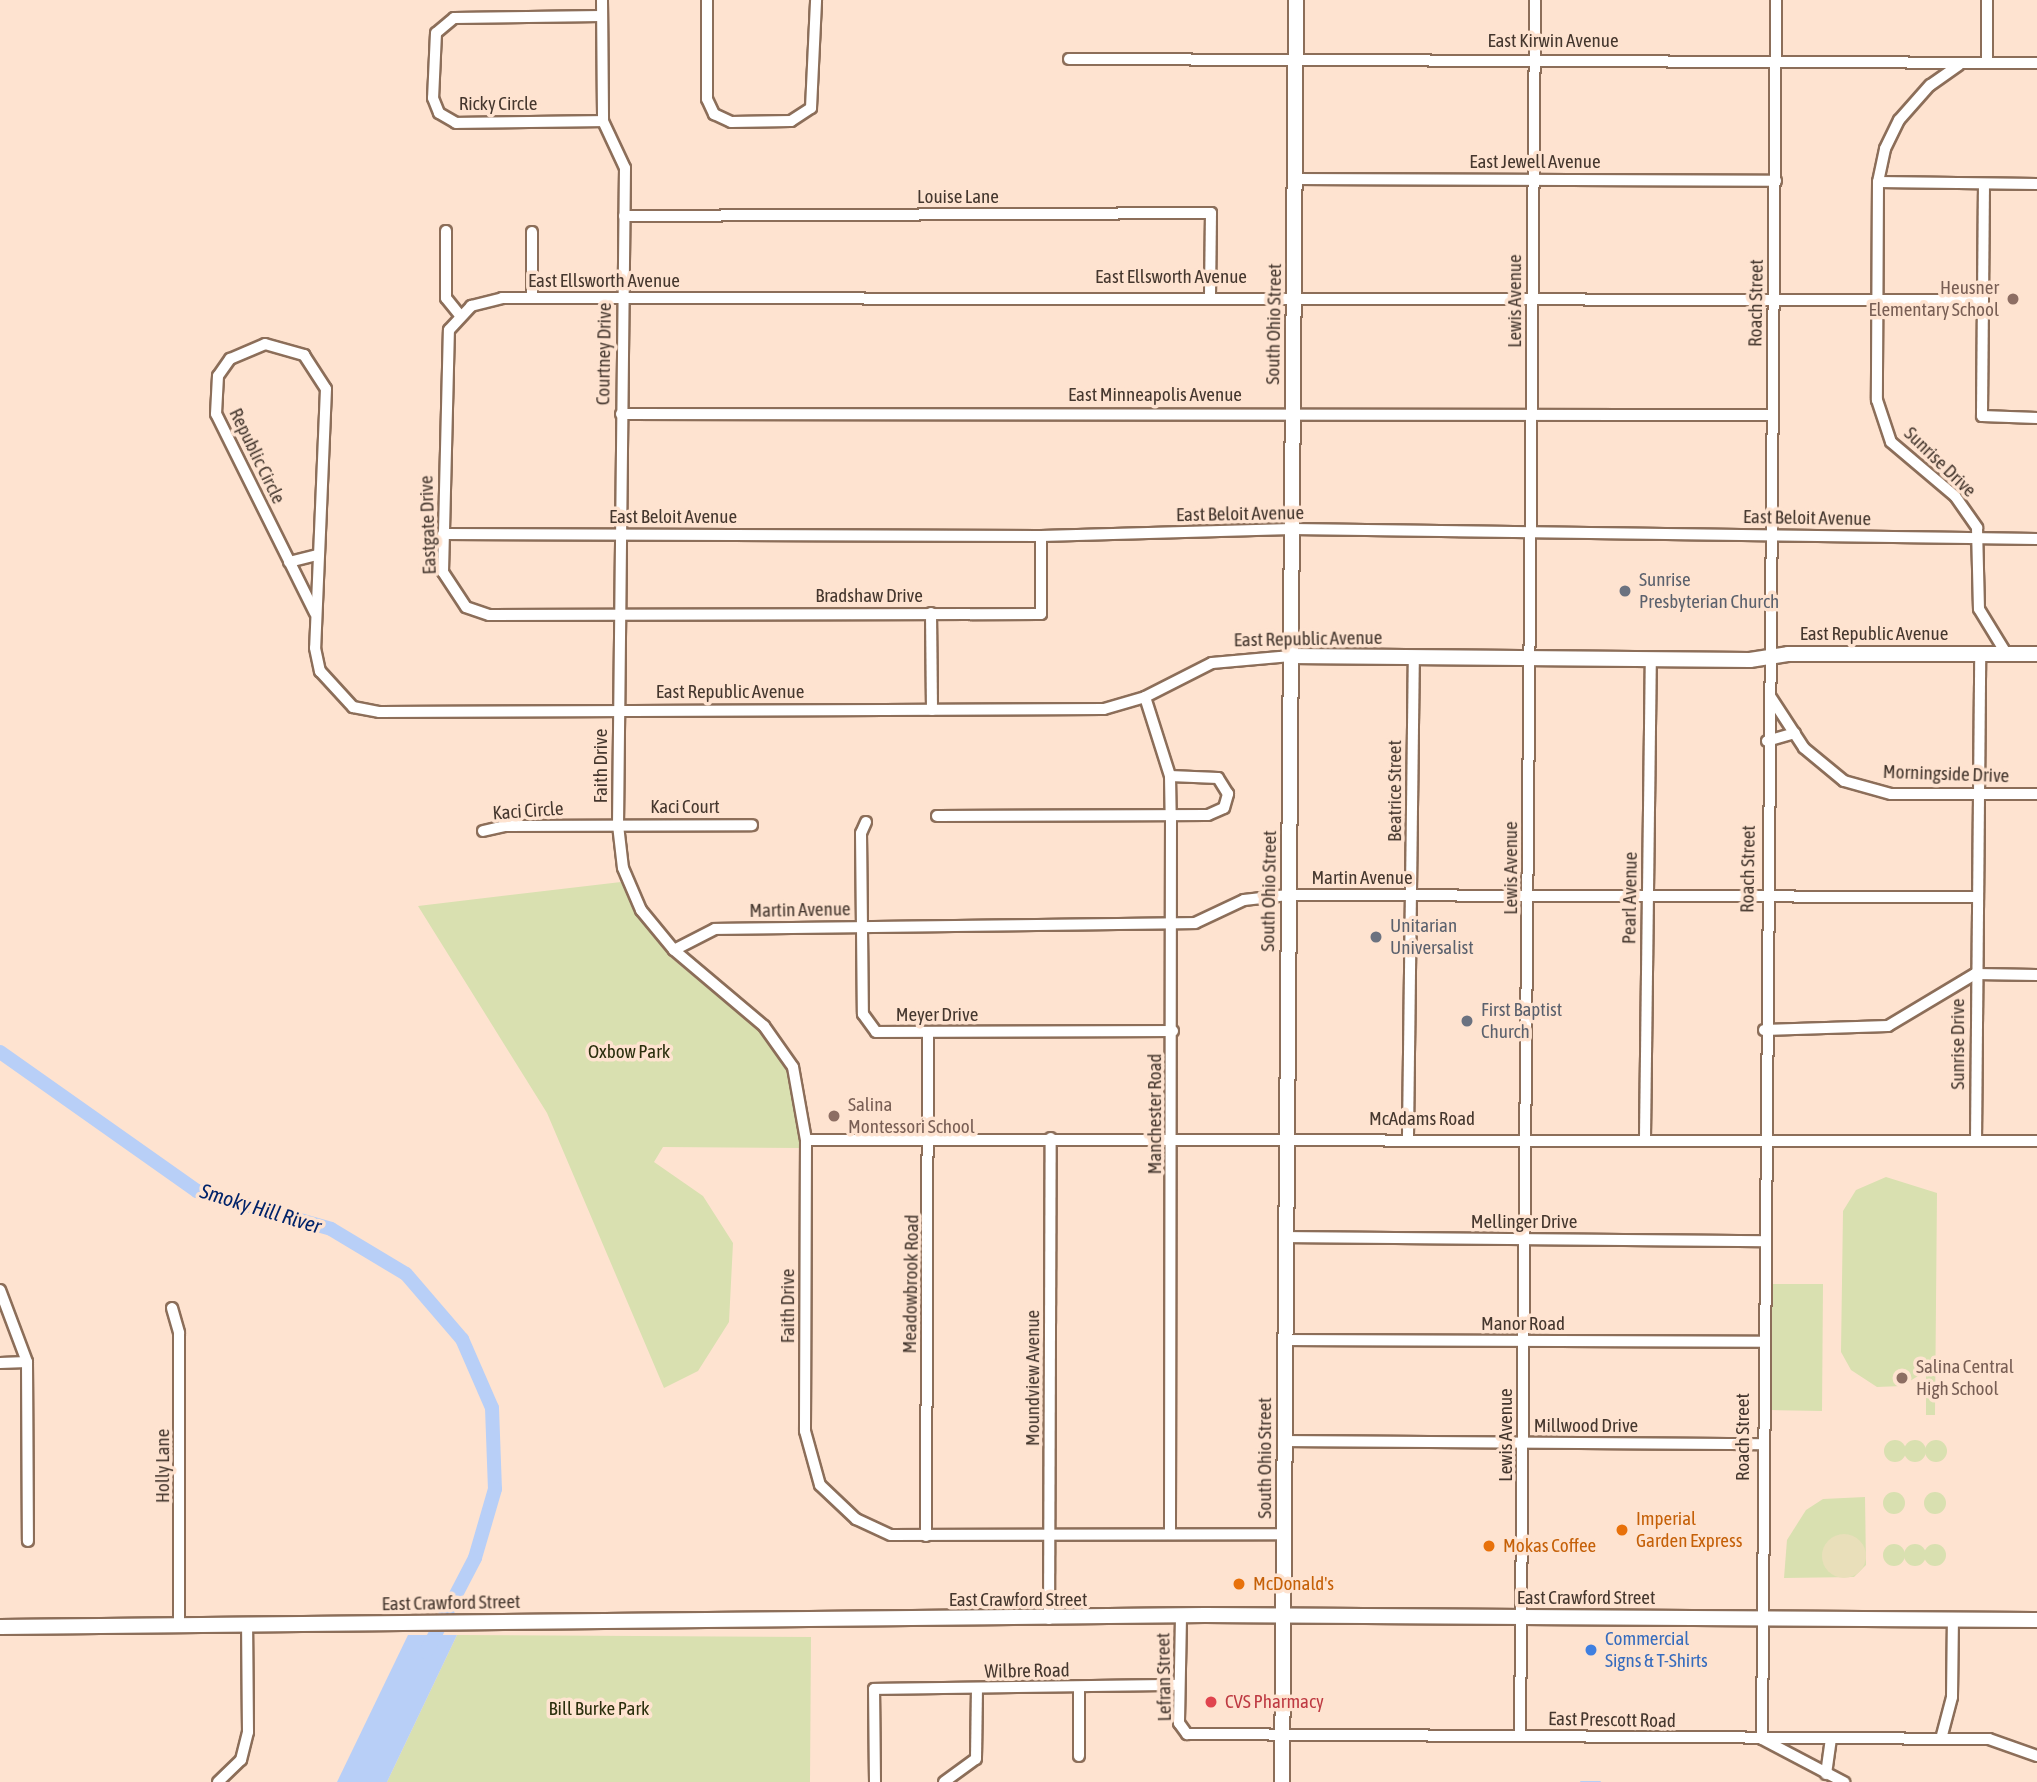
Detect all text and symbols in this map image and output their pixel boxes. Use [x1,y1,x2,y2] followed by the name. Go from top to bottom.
[1487,30,1619,52] street label: East Kirwin Avenue
[459,93,537,115] street label: Ricky Circle
[1469,151,1601,173] street label: East Jewell Avenue
[917,186,999,208] street label: Louise Lane
[1504,254,1526,348] street label: Lewis Avenue
[1744,259,1768,347] street label: Roach Street
[1262,263,1286,385] street label: South Ohio Street
[1095,266,1247,288] street label: East Ellsworth Avenue
[528,270,680,292] street label: East Ellsworth Avenue
[1868,277,1999,321] place label: Heusner Elementary School
[2005,291,2021,307] marker: Heusner Elementary School
[592,303,616,405] street label: Courtney Drive
[1068,384,1242,406] street label: East Minneapolis Avenue
[224,405,290,507] street label: Republic Circle
[1899,422,1981,502] street label: Sunrise Drive
[415,475,441,575] street label: Eastgate Drive
[1176,501,1304,527] street label: East Beloit Avenue
[1743,505,1871,531] street label: East Beloit Avenue
[609,506,737,528] street label: East Beloit Avenue
[1639,569,1779,613] place label: Sunrise Presbyterian Church
[1617,583,1633,599] marker: Sunrise Presbyterian Church
[815,585,923,607] street label: Bradshaw Drive
[1800,623,1948,645] street label: East Republic Avenue
[1233,626,1383,652] street label: East Republic Avenue
[656,681,804,703] street label: East Republic Avenue
[590,729,612,803] street label: Faith Drive
[1384,740,1406,842] street label: Beatrice Street
[1882,760,2010,788] street label: Morningside Drive
[650,796,720,818] street label: Kaci Court
[492,797,564,825] street label: Kaci Circle
[1500,821,1522,915] street label: Lewis Avenue
[1736,825,1760,913] street label: Roach Street
[1257,830,1281,952] street label: South Ohio Street
[1618,852,1642,944] street label: Pearl Avenue
[1311,867,1413,889] street label: Martin Avenue
[749,898,851,922] street label: Martin Avenue
[1390,915,1474,959] place label: Unitarian Universalist
[1368,929,1384,945] marker: Unitarian Universalist
[1947,998,1969,1090] street label: Sunrise Drive
[1481,999,1562,1043] place label: First Baptist Church
[896,1004,978,1026] street label: Meyer Drive
[1459,1013,1475,1029] marker: First Baptist Church
[588,1041,670,1063] park label: Oxbow Park
[1144,1054,1166,1174] street label: Manchester Road
[848,1094,975,1138] place label: Salina Montessori School
[826,1108,842,1124] marker: Salina Montessori School
[1369,1108,1475,1130] street label: McAdams Road
[197,1178,325,1238] water label: Smoky Hill River
[1471,1211,1577,1233] street label: Mellinger Drive
[898,1214,924,1354] street label: Meadowbrook Road
[777,1269,799,1343] street label: Faith Drive
[1022,1310,1044,1446] street label: Moundview Avenue
[1481,1313,1565,1335] street label: Manor Road
[1916,1356,2014,1400] place label: Salina Central High School
[1894,1370,1910,1386] marker: Salina Central High School
[1495,1388,1517,1482] street label: Lewis Avenue
[1732,1393,1754,1481] street label: Roach Street
[1254,1397,1276,1519] street label: South Ohio Street
[1534,1415,1638,1437] street label: Millwood Drive
[152,1429,174,1503] street label: Holly Lane
[1636,1508,1742,1552] place label: Imperial Garden Express
[1614,1522,1630,1538] marker: Imperial Garden Express
[1503,1535,1596,1557] place label: Mokas Coffee
[1481,1538,1497,1554] marker: Mokas Coffee
[1253,1573,1334,1595] place label: McDonald's
[1231,1576,1247,1592] marker: McDonald's
[1517,1587,1655,1609] street label: East Crawford Street
[949,1589,1087,1611] street label: East Crawford Street
[381,1590,521,1616] street label: East Crawford Street
[1605,1628,1708,1672] place label: Commercial Signs & T-Shirts
[1152,1632,1176,1722] street label: Lefran Street
[1583,1642,1599,1658] marker: Commercial Signs & T-Shirts
[984,1659,1070,1683] street label: Wilbre Road
[1225,1691,1324,1713] place label: CVS Pharmacy
[1203,1694,1219,1710] marker: CVS Pharmacy
[549,1698,649,1720] park label: Bill Burke Park
[1548,1707,1676,1733] street label: East Prescott Road

